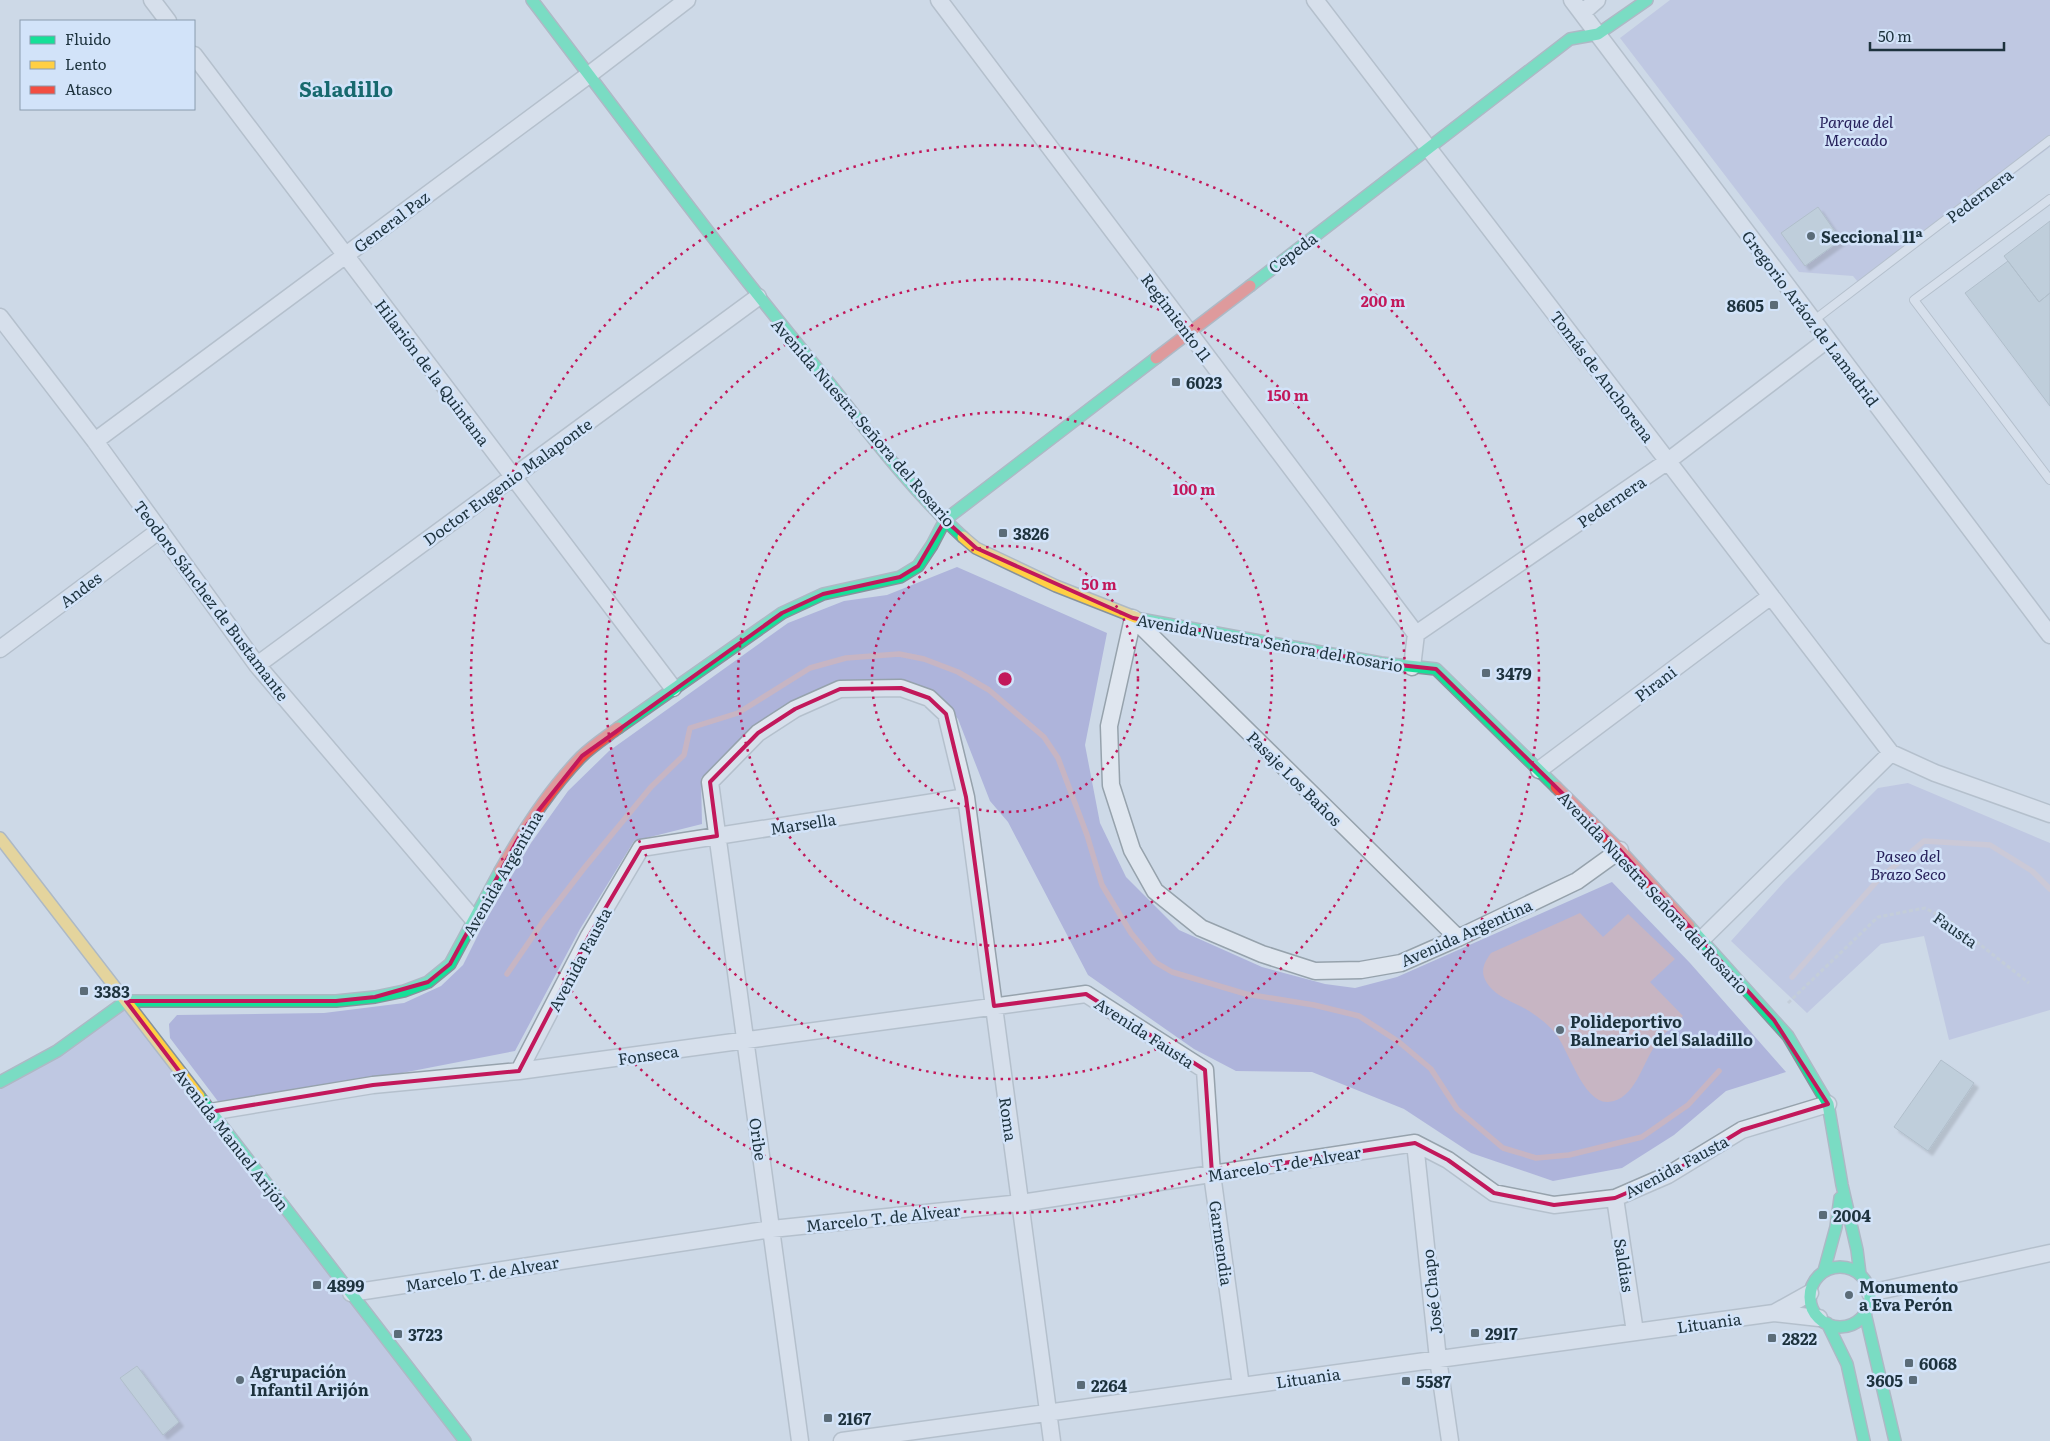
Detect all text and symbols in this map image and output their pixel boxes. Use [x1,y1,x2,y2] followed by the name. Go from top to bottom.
[20,20,195,110] legend
[1870,20,2004,52] scale bar
[1878,24,1912,47] text: 50 m
[65,27,111,50] text: Fluido
[65,52,107,75] text: Lento
[299,72,393,103] district label: Saladillo
[65,77,112,100] text: Atasco
[1819,109,1894,151] park label: Parque del Mercado
[1941,162,2018,228] street label: Pedernera
[348,184,434,258] street label: General Paz
[1821,224,1923,248] place label: Seccional 11ª
[1262,225,1322,278] street label: Cepeda
[1737,225,1885,411] street label: Gregorio Aráoz de Lamadrid
[1805,230,1817,242] marker: Seccional 11ª
[1136,268,1218,366] street label: Regimiento 11
[1361,289,1405,312] text: 200 m
[370,293,497,451] street label: Hilarión de la Quintana
[1727,293,1764,317] place label: 8605
[1768,299,1780,311] marker: 8605
[1545,305,1661,447] street label: Tomás de Anchorena
[766,312,962,532] street label: Avenida Nuestra Señora del Rosario
[1186,370,1223,394] place label: 6023
[1170,376,1182,388] marker: 6023
[1267,383,1309,406] text: 150 m
[418,411,596,551] street label: Doctor Eugenio Malaponte
[1572,469,1650,533] street label: Pedernera
[1173,477,1215,500] text: 100 m
[129,495,295,705] street label: Teodoro Sánchez de Bustamante
[1013,521,1049,545] place label: 3826
[997,527,1009,539] marker: 3826
[54,565,106,613] street label: Andes
[1081,572,1117,595] text: 50 m
[1135,607,1405,677] street label: Avenida Nuestra Señora del Rosario
[1629,659,1681,707] street label: Pirani
[1496,661,1532,685] place label: 3479
[1480,667,1492,679] marker: 3479
[996,670,1014,688] centre of rings
[1242,725,1348,831] street label: Pasaje Los Baños
[1553,785,1755,999] street label: Avenida Nuestra Señora del Rosario
[456,805,548,940] street label: Avenida Argentina
[768,806,838,840] street label: Marsella
[1870,843,1946,885] park label: Paseo del Brazo Seco
[1396,892,1536,972] street label: Avenida Argentina
[541,902,617,1015] street label: Avenida Fausta
[1929,905,1983,953] street label: Fausta
[94,979,130,1003] place label: 3383
[78,985,90,997] marker: 3383
[1090,991,1200,1073] street label: Avenida Fausta
[1570,1009,1753,1051] place label: Polideportivo Balneario del Saladillo
[1554,1024,1566,1036] marker: Polideportivo Balneario del Saladillo
[616,1038,680,1070] street label: Fonseca
[169,1063,296,1216] street label: Avenida Manuel Arijón
[994,1095,1024,1143] street label: Roma
[744,1116,774,1162] street label: Oribe
[1620,1128,1733,1204] street label: Avenida Fausta
[1205,1139,1363,1187] street label: Marcelo T. de Alvear
[805,1197,962,1237] street label: Marcelo T. de Alvear
[1204,1199,1240,1288] street label: Garmendia
[1833,1203,1871,1227] place label: 2004
[1817,1209,1829,1221] marker: 2004
[1609,1236,1641,1294] street label: Saldias
[1415,1248,1447,1336] street label: José Chapo
[403,1249,561,1297] street label: Marcelo T. de Alvear
[327,1273,364,1297] place label: 4899
[1859,1274,1958,1316] place label: Monumento a Eva Perón
[311,1279,323,1291] marker: 4899
[1843,1289,1855,1301] marker: Monumento a Eva Perón
[1675,1306,1743,1338] street label: Lituania
[1485,1321,1518,1345] place label: 2917
[408,1322,443,1346] place label: 3723
[1782,1326,1817,1350] place label: 2822
[1469,1327,1481,1339] marker: 2917
[392,1328,404,1340] marker: 3723
[1766,1332,1778,1344] marker: 2822
[1919,1351,1958,1375] place label: 6068
[1903,1357,1915,1369] marker: 6068
[250,1359,369,1401] place label: Agrupación Infantil Arijón
[1274,1361,1342,1393] street label: Lituania
[1866,1368,1903,1392] place label: 3605
[1416,1369,1452,1393] place label: 5587
[1091,1373,1128,1397] place label: 2264
[234,1374,246,1386] marker: Agrupación Infantil Arijón
[1907,1374,1919,1386] marker: 3605
[1400,1375,1412,1387] marker: 5587
[1075,1379,1087,1391] marker: 2264
[838,1406,871,1430] place label: 2167
[822,1412,834,1424] marker: 2167

